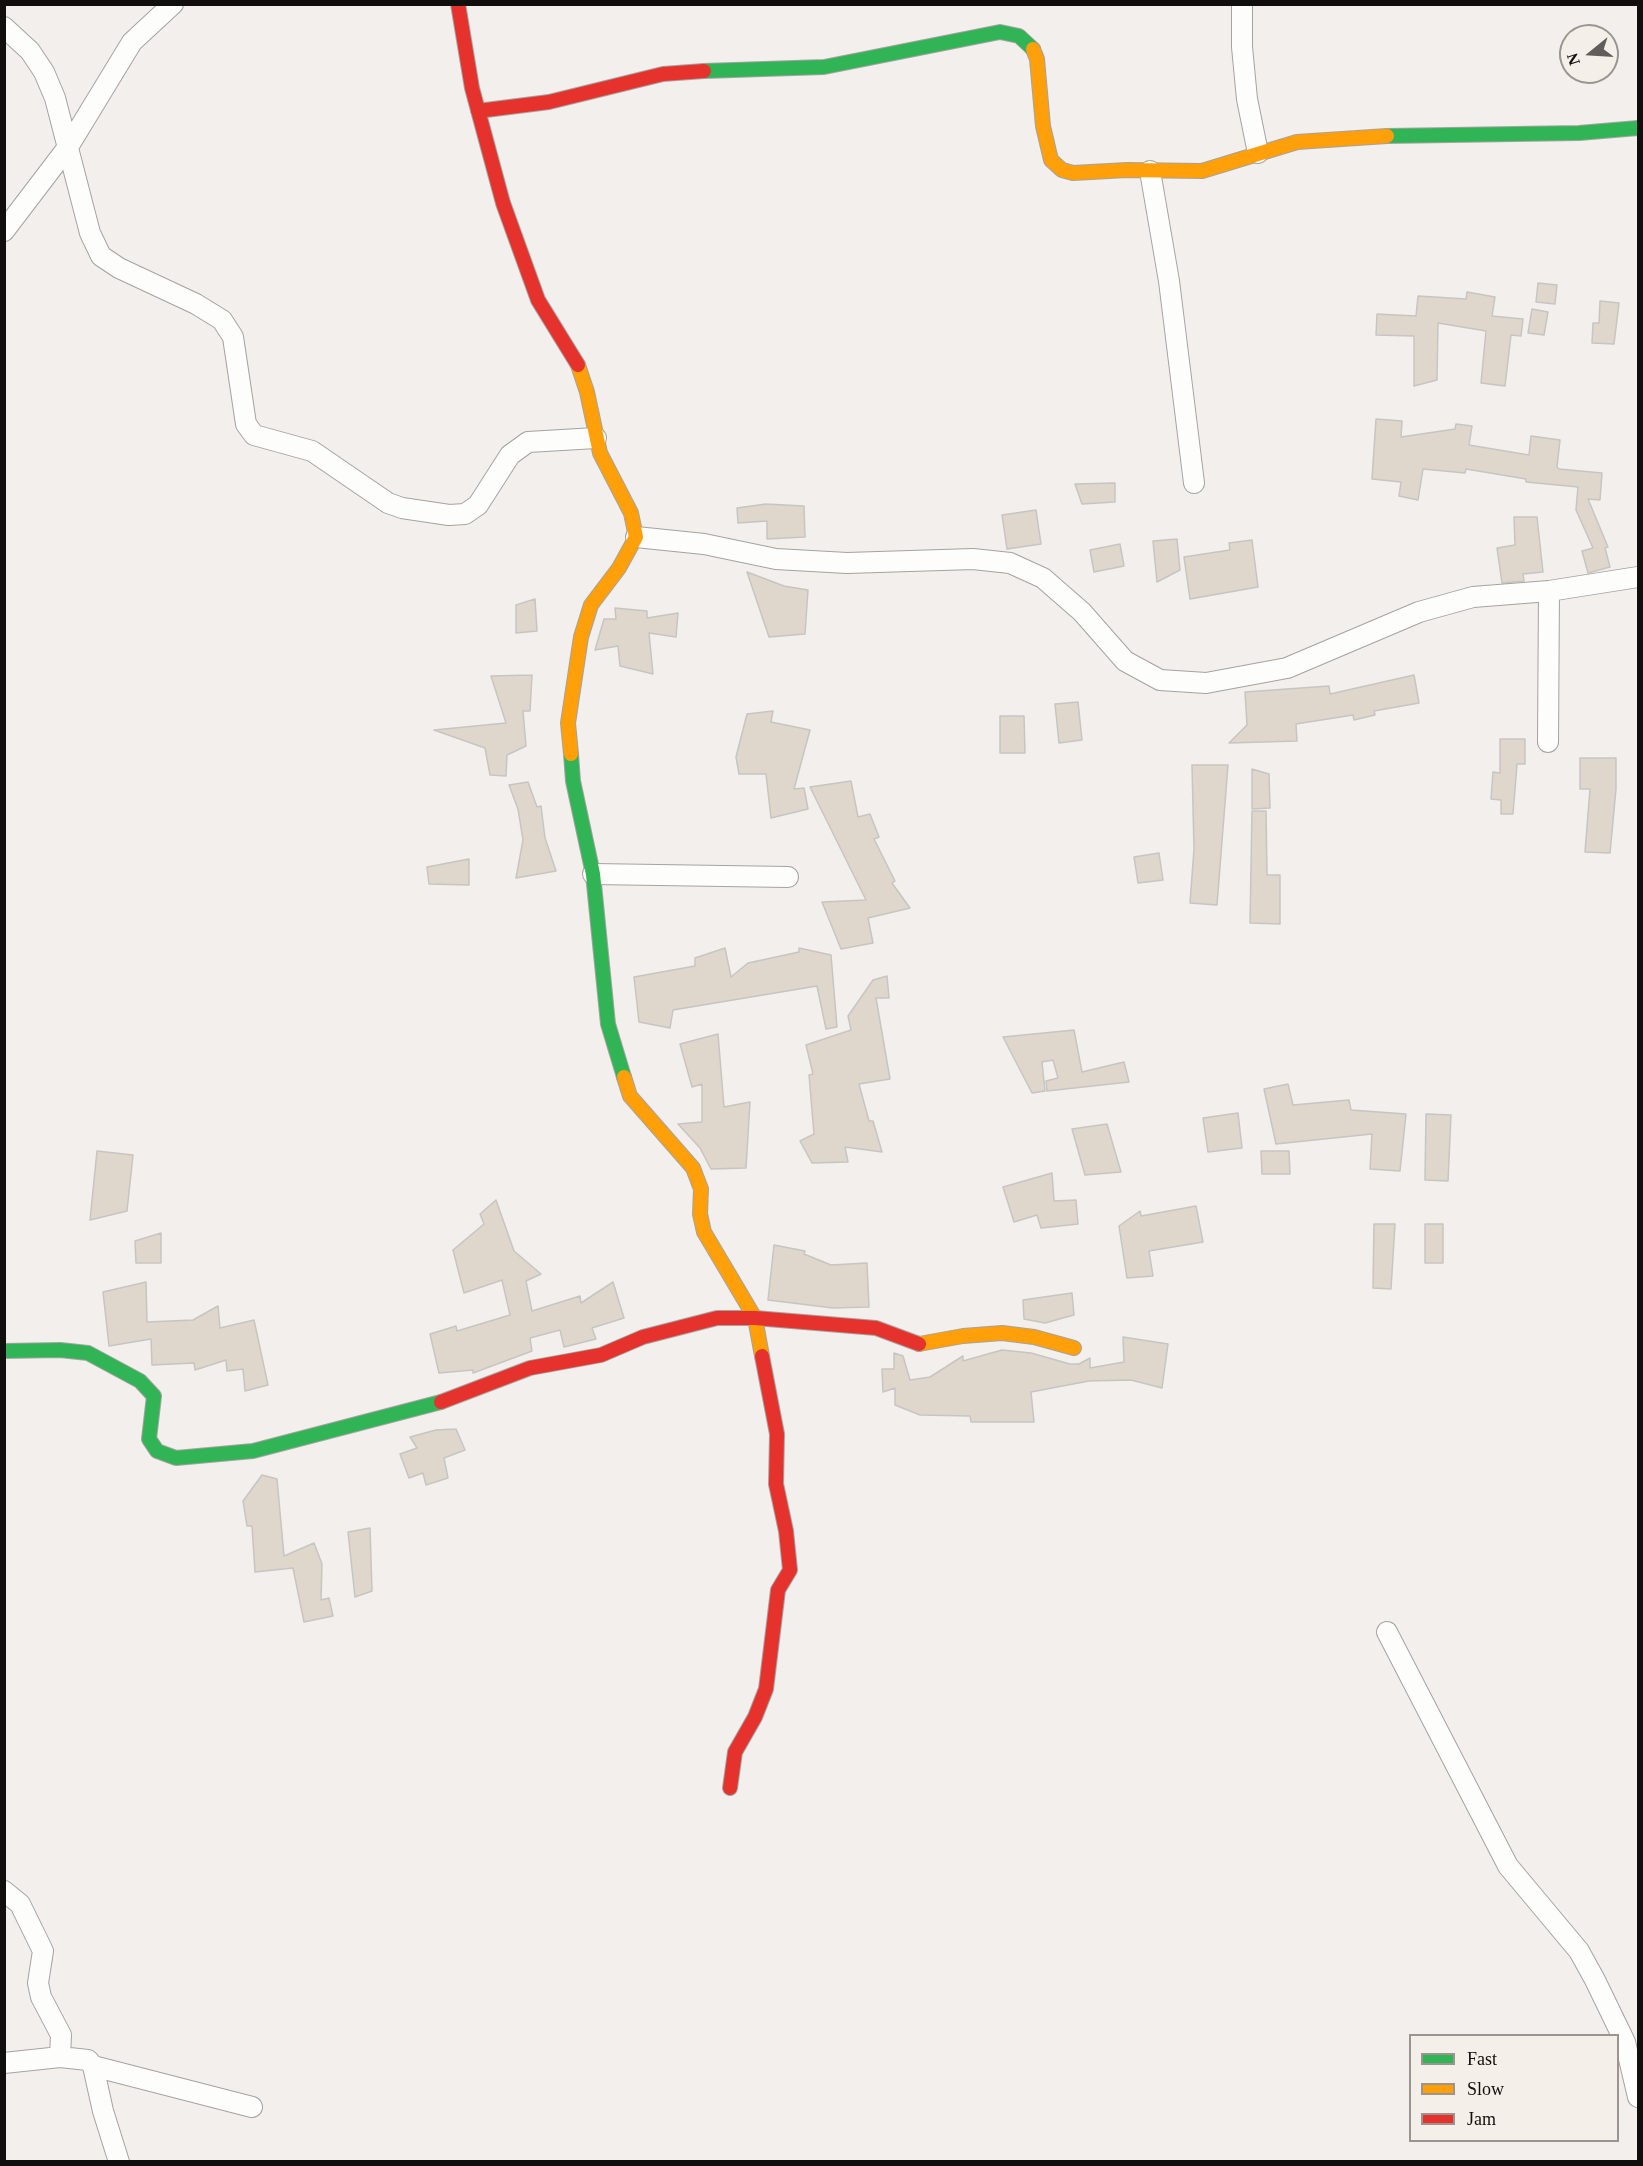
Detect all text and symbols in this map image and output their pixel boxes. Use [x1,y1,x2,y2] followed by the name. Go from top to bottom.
[1559,24,1619,84] north arrow
[1563,51,1583,67] text: N
[1409,2034,1619,2142] legend
[1467,2049,1497,2069] text: Fast
[1467,2079,1504,2099] text: Slow
[1467,2109,1496,2129] text: Jam

